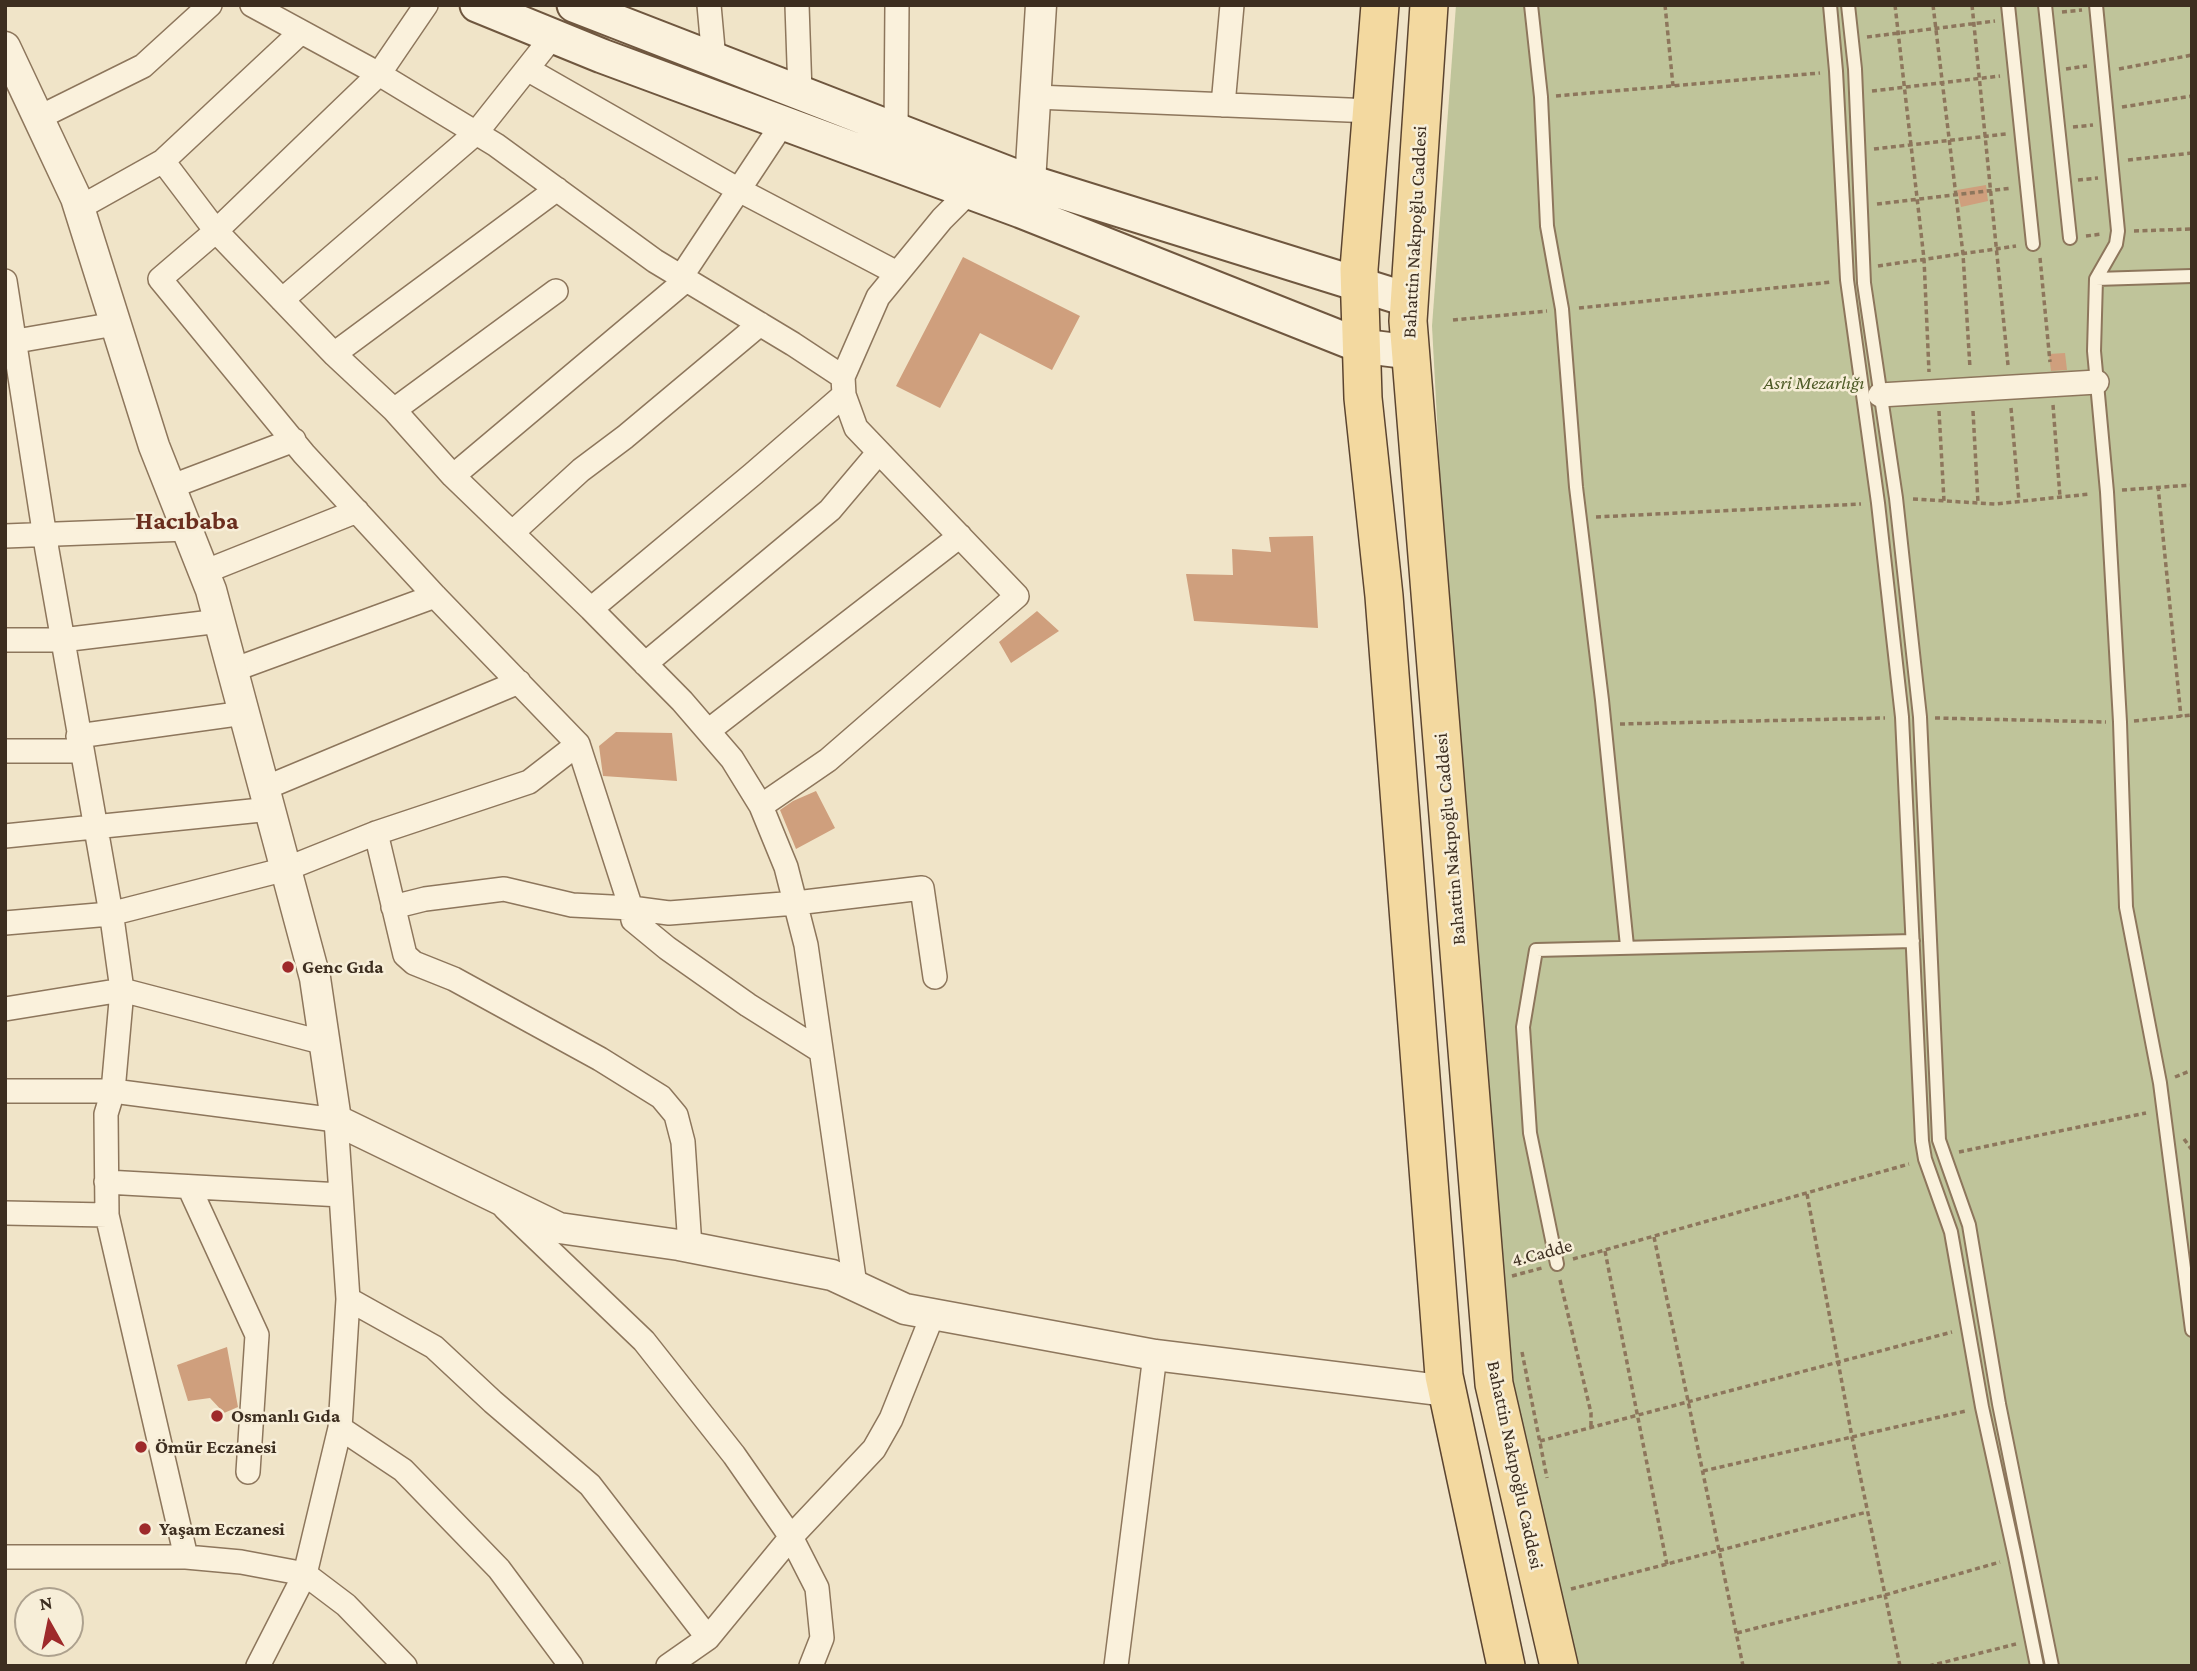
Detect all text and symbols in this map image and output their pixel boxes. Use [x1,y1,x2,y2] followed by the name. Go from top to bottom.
[1398,125,1432,339] street label: Bahattin Nakıpoğlu Caddesi
[1763,372,1865,394] park label: Asri Mezarlığı
[135,505,239,537] district label: Hacıbaba
[1429,732,1471,946] street label: Bahattin Nakıpoğlu Caddesi
[302,956,384,978] place label: Genc Gıda
[280,959,296,975] marker: Genc Gıda
[1509,1234,1575,1272] street label: 4.Cadde
[1482,1359,1548,1571] street label: Bahattin Nakıpoğlu Caddesi
[231,1405,340,1427] place label: Osmanlı Gıda
[209,1408,225,1424] marker: Osmanlı Gıda
[155,1436,277,1458] place label: Ömür Eczanesi
[133,1439,149,1455] marker: Ömür Eczanesi
[159,1518,285,1540] place label: Yaşam Eczanesi
[137,1521,153,1537] marker: Yaşam Eczanesi
[14,1587,84,1657] north arrow
[38,1591,54,1614] text: N

